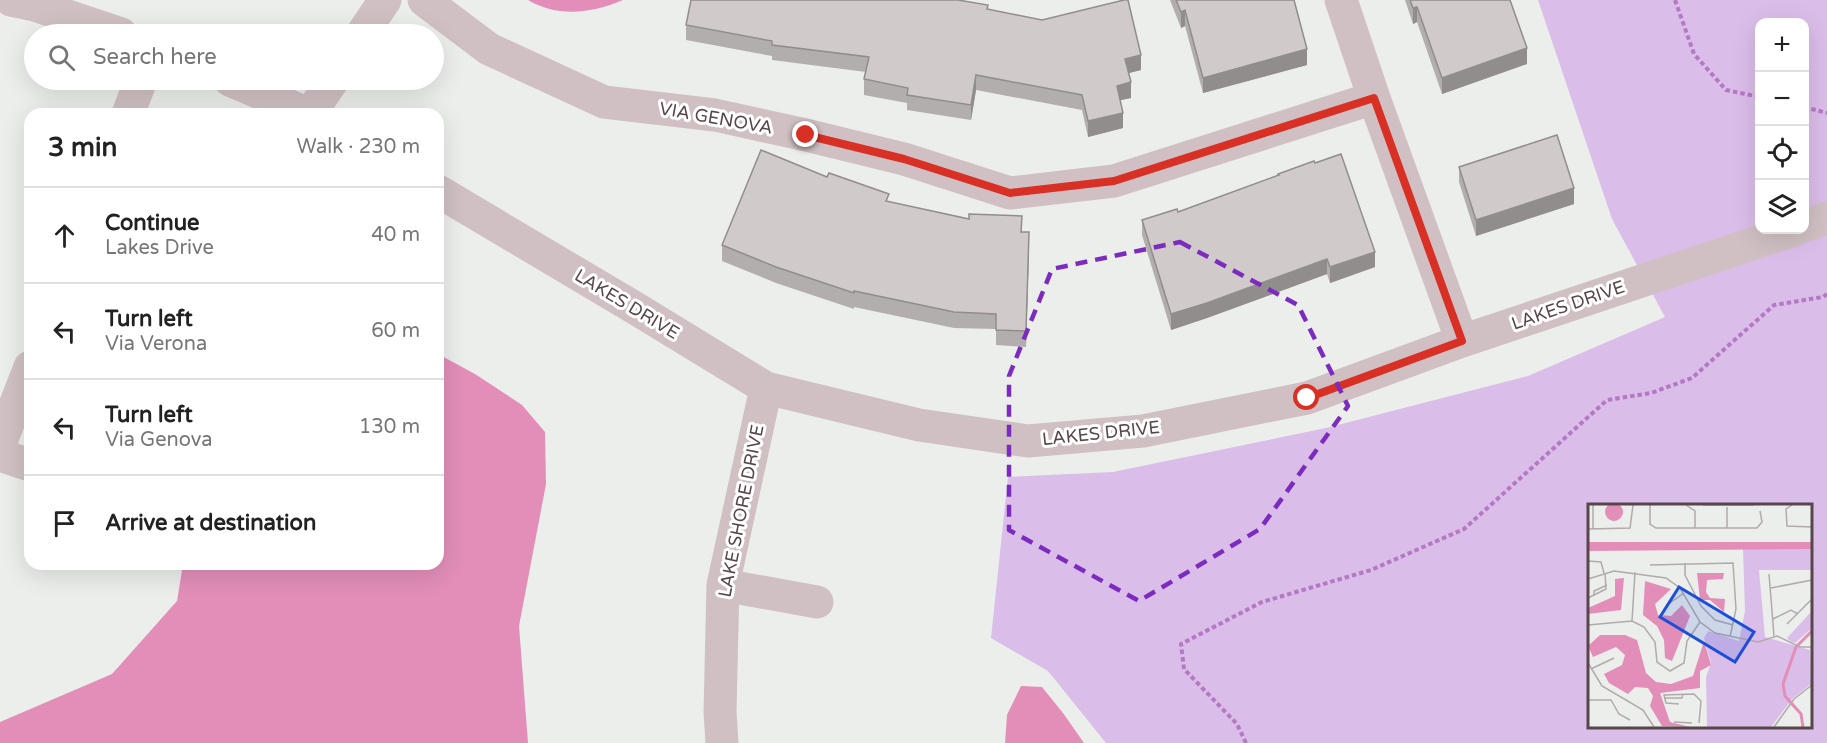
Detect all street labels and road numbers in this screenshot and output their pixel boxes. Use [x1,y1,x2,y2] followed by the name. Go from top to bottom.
[658,97,774,139] street label: VIA GENOVA
[571,264,683,344] street label: LAKES DRIVE
[1509,275,1627,335] street label: LAKES DRIVE
[1041,416,1161,450] street label: LAKES DRIVE
[713,423,769,599] street label: LAKE SHORE DRIVE

